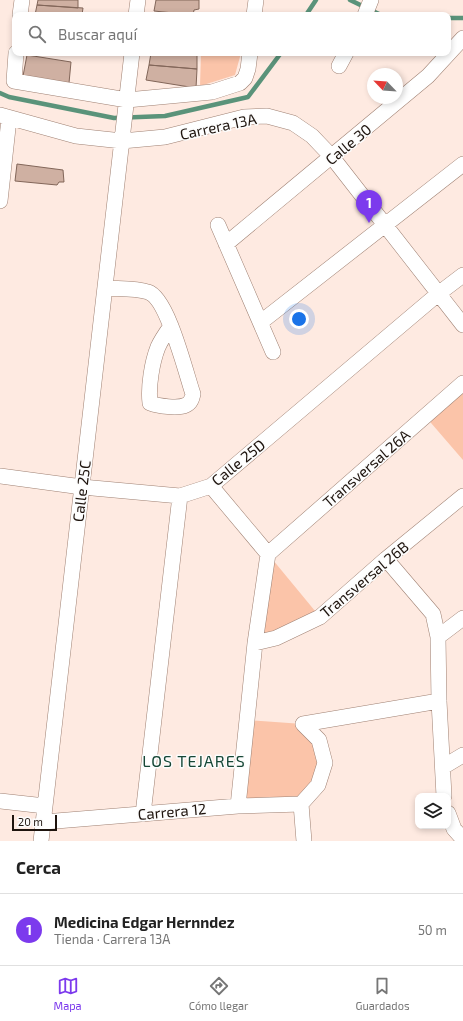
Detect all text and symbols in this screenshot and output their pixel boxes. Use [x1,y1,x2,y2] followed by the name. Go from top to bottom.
[12,12,451,56] search box
[26,23,48,45] icon: search
[58,25,137,43] text: Buscar aquí
[367,68,403,104] north arrow
[178,109,259,143] street label: Carrera 13A
[321,120,375,168] street label: Calle 30
[356,190,382,223] pin: 1
[289,309,309,329] your location
[319,425,414,511] street label: Transversal 26A
[208,435,268,489] street label: Calle 25D
[68,459,94,523] street label: Calle 25C
[316,537,412,621] street label: Transversal 26B
[142,751,246,770] district label: LOS TEJARES
[415,793,451,829] map controls
[415,793,451,829] button: layers
[137,799,207,823] street label: Carrera 12
[12,813,57,832] scale bar
[18,815,43,828] text: 20 m
[16,857,61,877] text: Cerca
[54,913,235,931] text: Medicina Edgar Hernndez
[26,922,32,938] text: 1
[418,922,447,938] text: 50 m
[54,931,170,947] text: Tienda · Carrera 13A
[54,975,82,1012] tab: Mapa
[189,975,248,1012] tab: Cómo llegar
[355,975,409,1012] tab: Guardados

